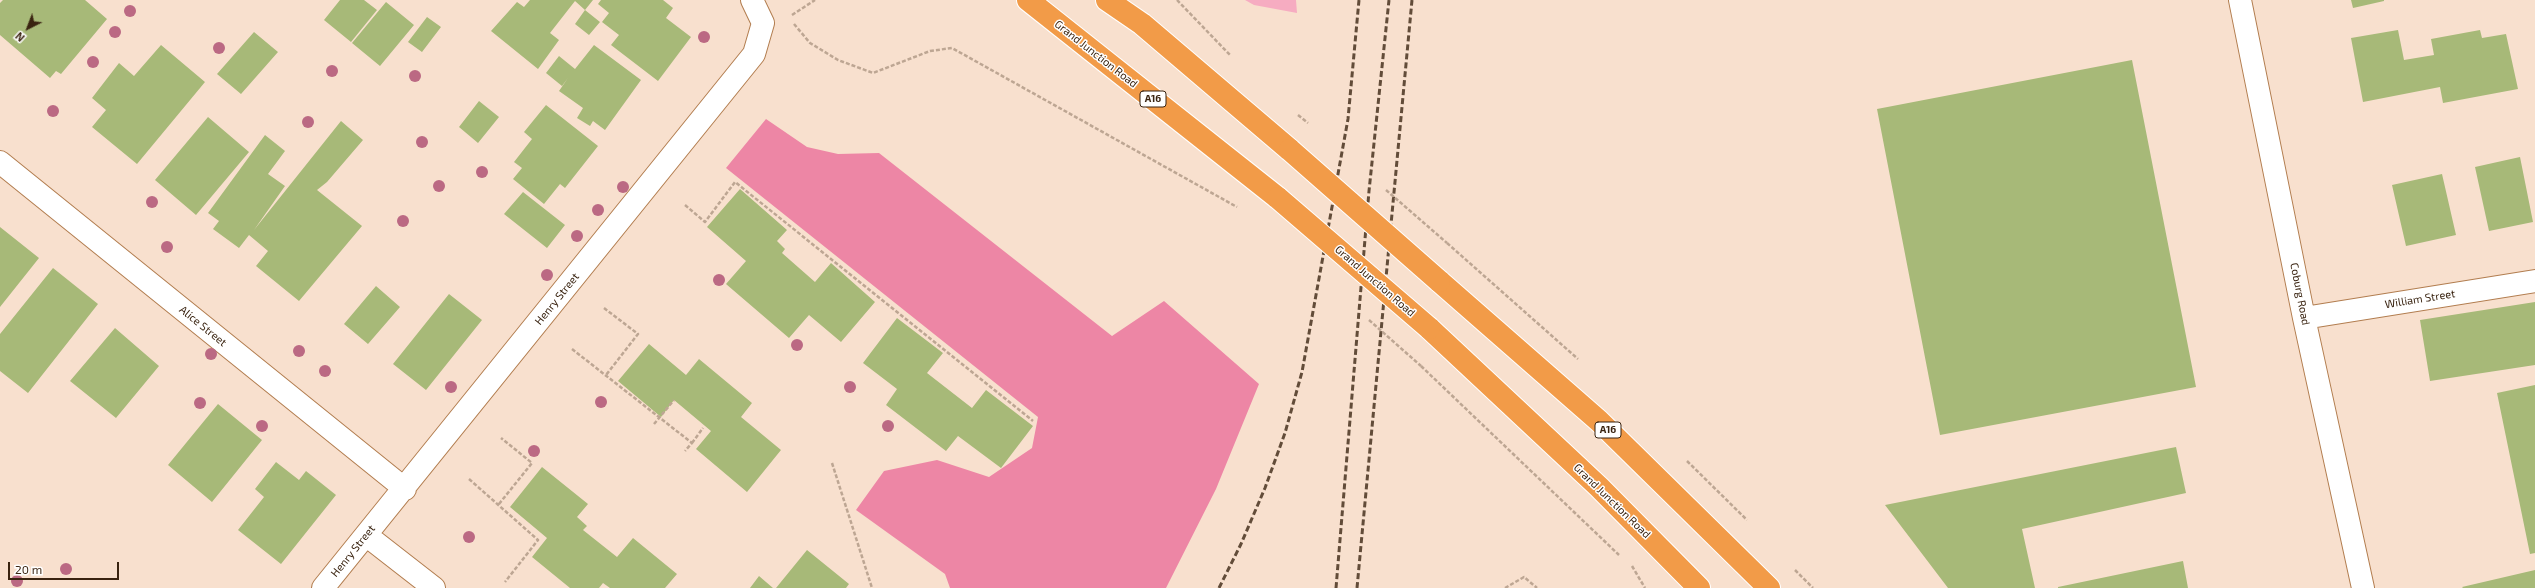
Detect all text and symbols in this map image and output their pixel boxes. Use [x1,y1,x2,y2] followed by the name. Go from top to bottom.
[8,8,48,48] north arrow
[1052,18,1140,90] street label: Grand Junction Road
[12,30,27,45] text: N
[1140,91,1166,107] road number: A16
[1332,243,1418,319] street label: Grand Junction Road
[2287,262,2313,326] street label: Coburg Road
[532,270,582,328] street label: Henry Street
[2384,287,2456,311] street label: William Street
[177,303,229,349] street label: Alice Street
[1595,422,1621,438] road number: A16
[1571,461,1653,541] street label: Grand Junction Road
[328,522,378,580] street label: Henry Street
[10,554,121,580] scale bar
[15,562,42,576] text: 20 m

